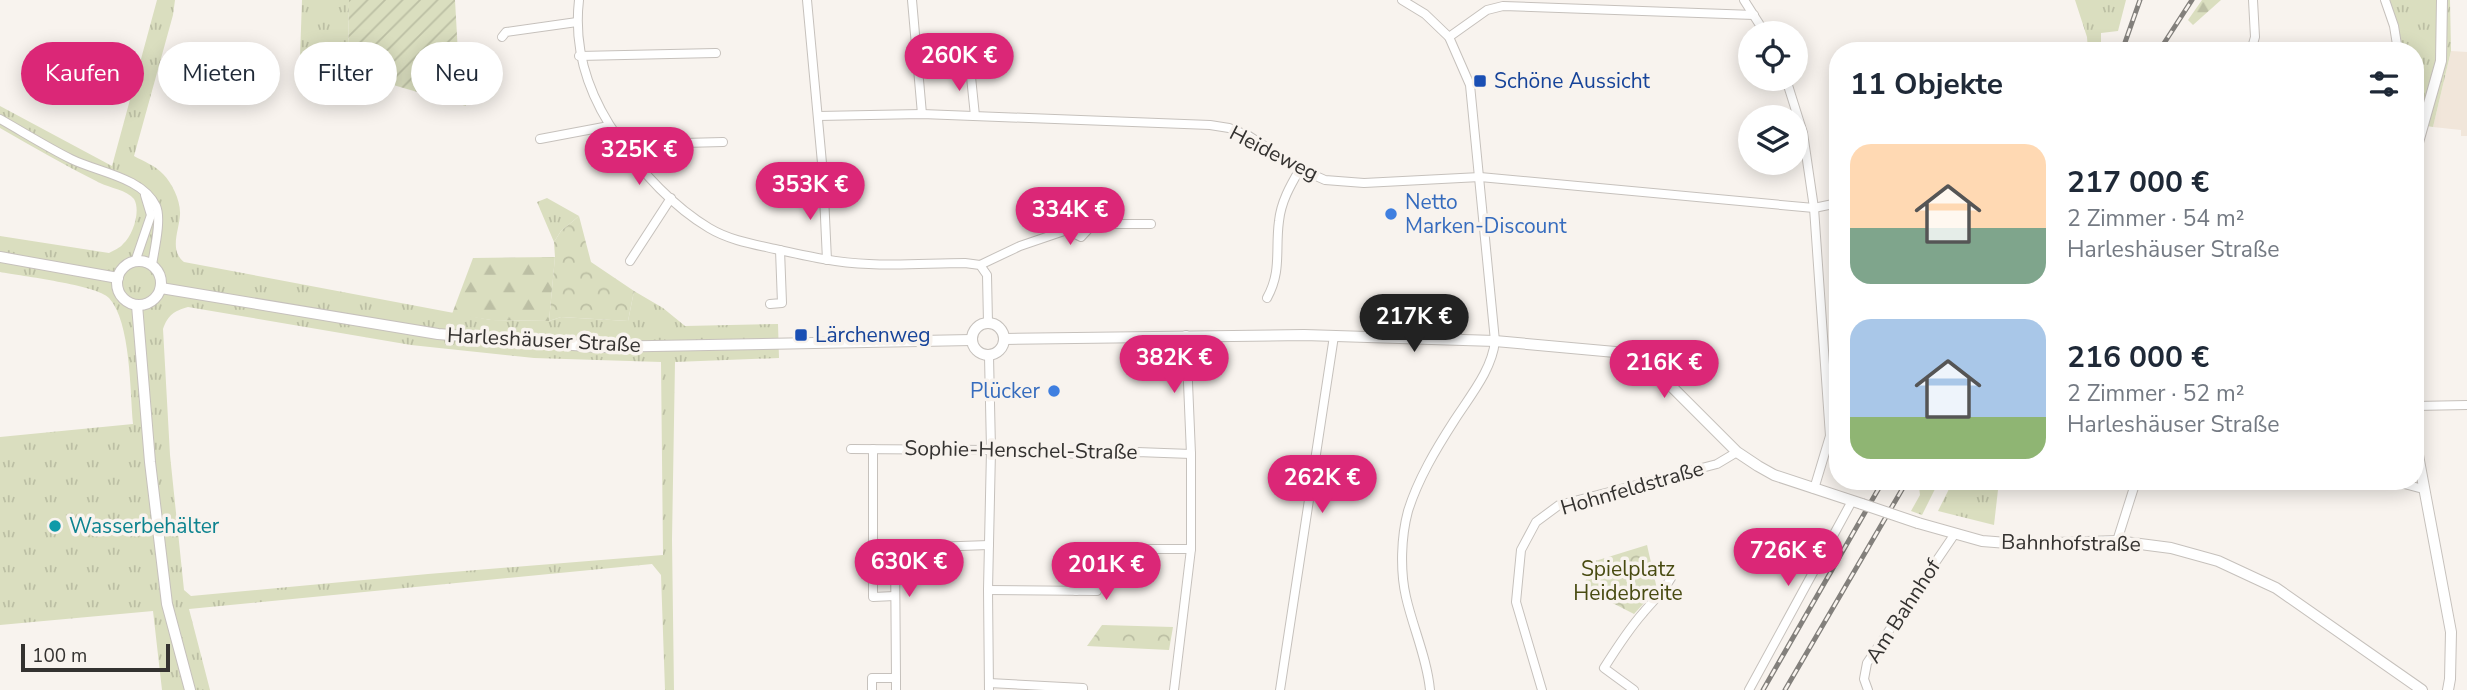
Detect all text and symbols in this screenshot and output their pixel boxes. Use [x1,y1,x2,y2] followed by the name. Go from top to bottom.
[1738,21,1808,175] map controls
[1738,21,1808,91] button: locate
[902,34,1016,93] pin: 260K €
[921,40,997,71] text: 260K €
[21,42,144,105] chip: Kaufen
[158,42,280,105] chip: Mieten
[294,42,397,105] chip: Filter
[411,42,503,105] chip: Neu
[1850,64,2003,105] text: 11 Objekte
[2365,65,2403,103] icon: filters
[1494,67,1651,95] place label: Schöne Aussicht
[1472,73,1488,89] marker: Schöne Aussicht
[1738,105,1808,175] button: layers
[1225,119,1323,187] street label: Heideweg
[582,128,696,187] pin: 325K €
[601,134,677,165] text: 325K €
[753,162,867,222] pin: 353K €
[2067,162,2209,203] text: 217 000 €
[772,169,848,200] text: 353K €
[1906,172,1990,256] icon: home
[1013,188,1127,247] pin: 334K €
[1405,188,1567,240] place label: Netto Marken-Discount
[1032,194,1108,225] text: 334K €
[2067,203,2244,234] text: 2 Zimmer · 54 m²
[1383,206,1399,222] marker: Netto Marken-Discount
[2067,234,2279,265] text: Harleshäuser Straße
[1357,294,1471,354] pin: 217K €
[1376,301,1452,332] text: 217K €
[446,321,642,359] street label: Harleshäuser Straße
[815,321,931,349] place label: Lärchenweg
[793,327,809,343] marker: Lärchenweg
[1117,336,1231,395] pin: 382K €
[2067,337,2209,378] text: 216 000 €
[1607,340,1721,400] pin: 216K €
[1136,342,1212,373] text: 382K €
[1626,347,1702,378] text: 216K €
[1906,347,1990,431] icon: home
[970,377,1040,405] place label: Plücker
[2067,378,2244,409] text: 2 Zimmer · 52 m²
[1046,383,1062,399] marker: Plücker
[2067,409,2279,440] text: Harleshäuser Straße
[904,434,1138,466] street label: Sophie-Henschel-Straße
[1557,454,1707,522] street label: Hohnfeldstraße
[1265,456,1379,515] pin: 262K €
[1284,462,1360,493] text: 262K €
[69,512,220,540] place label: Wasserbehälter
[47,518,63,534] marker: Wasserbehälter
[1731,528,1845,588] pin: 726K €
[2001,528,2141,558] street label: Bahnhofstraße
[1750,535,1826,566] text: 726K €
[852,540,966,599] pin: 630K €
[1049,542,1163,602] pin: 201K €
[871,546,947,577] text: 630K €
[1068,549,1144,580] text: 201K €
[1859,553,1948,668] street label: Am Bahnhof
[1573,555,1683,607] park label: Spielplatz Heidebreite
[21,641,170,673] scale bar
[32,643,87,669] text: 100 m

